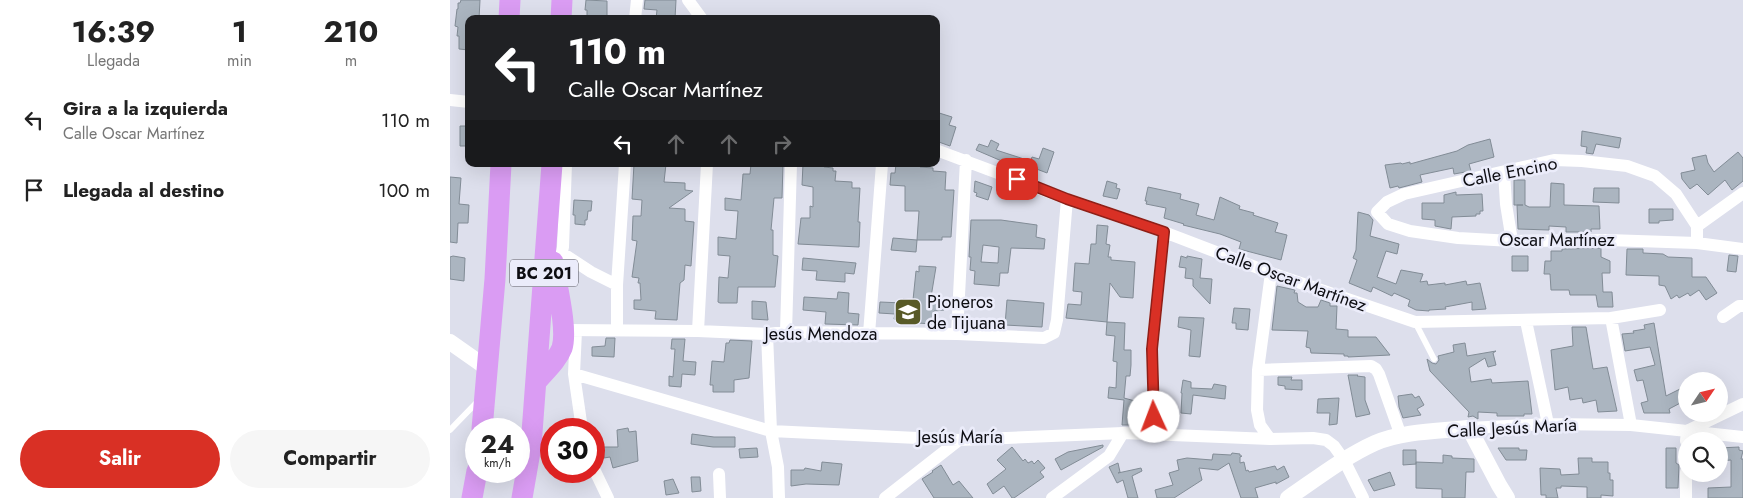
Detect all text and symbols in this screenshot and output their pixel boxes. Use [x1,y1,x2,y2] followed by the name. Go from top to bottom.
[72,10,155,53] text: 16:39
[232,10,247,53] text: 1
[324,10,378,53] text: 210
[568,27,666,77] text: 110 m
[485,35,550,100] icon: left
[87,49,140,72] text: Llegada
[227,49,252,72] text: min
[345,49,357,72] text: m
[568,73,763,105] text: Calle Oscar Martínez
[63,95,228,122] text: Gira a la izquierda
[20,106,48,134] icon: left
[381,107,430,134] text: 110 m
[63,122,205,145] text: Calle Oscar Martínez
[609,130,637,158] icon: left
[662,130,690,158] icon: ahead
[715,130,743,158] icon: ahead
[768,130,796,158] icon: right
[1460,150,1560,194] street label: Calle Encino
[996,158,1038,200] pin
[1003,165,1031,193] icon: arrive
[20,176,48,204] icon: arrive
[63,177,224,204] text: Llegada al destino
[378,177,430,204] text: 100 m
[1499,227,1615,253] street label: Oscar Martínez
[1212,240,1371,319] street label: Calle Oscar Martínez
[510,260,578,286] road number: BC 201
[927,289,1006,336] place label: Pioneros de Tijuana
[893,297,923,327] school or university icon: Pioneros de Tijuana
[762,321,878,347] street label: Jesús Mendoza
[1678,372,1728,422] north arrow
[1678,372,1728,482] map controls
[1127,390,1179,442] position arrow
[1447,412,1577,444] street label: Calle Jesús María
[540,418,605,483] speed limit sign: 30
[915,424,1003,450] street label: Jesús María
[481,426,514,462] text: 24
[20,430,220,488] button: Salir
[230,430,430,488] button: Compartir
[1678,432,1728,482] button: search
[484,454,511,472] text: km/h

